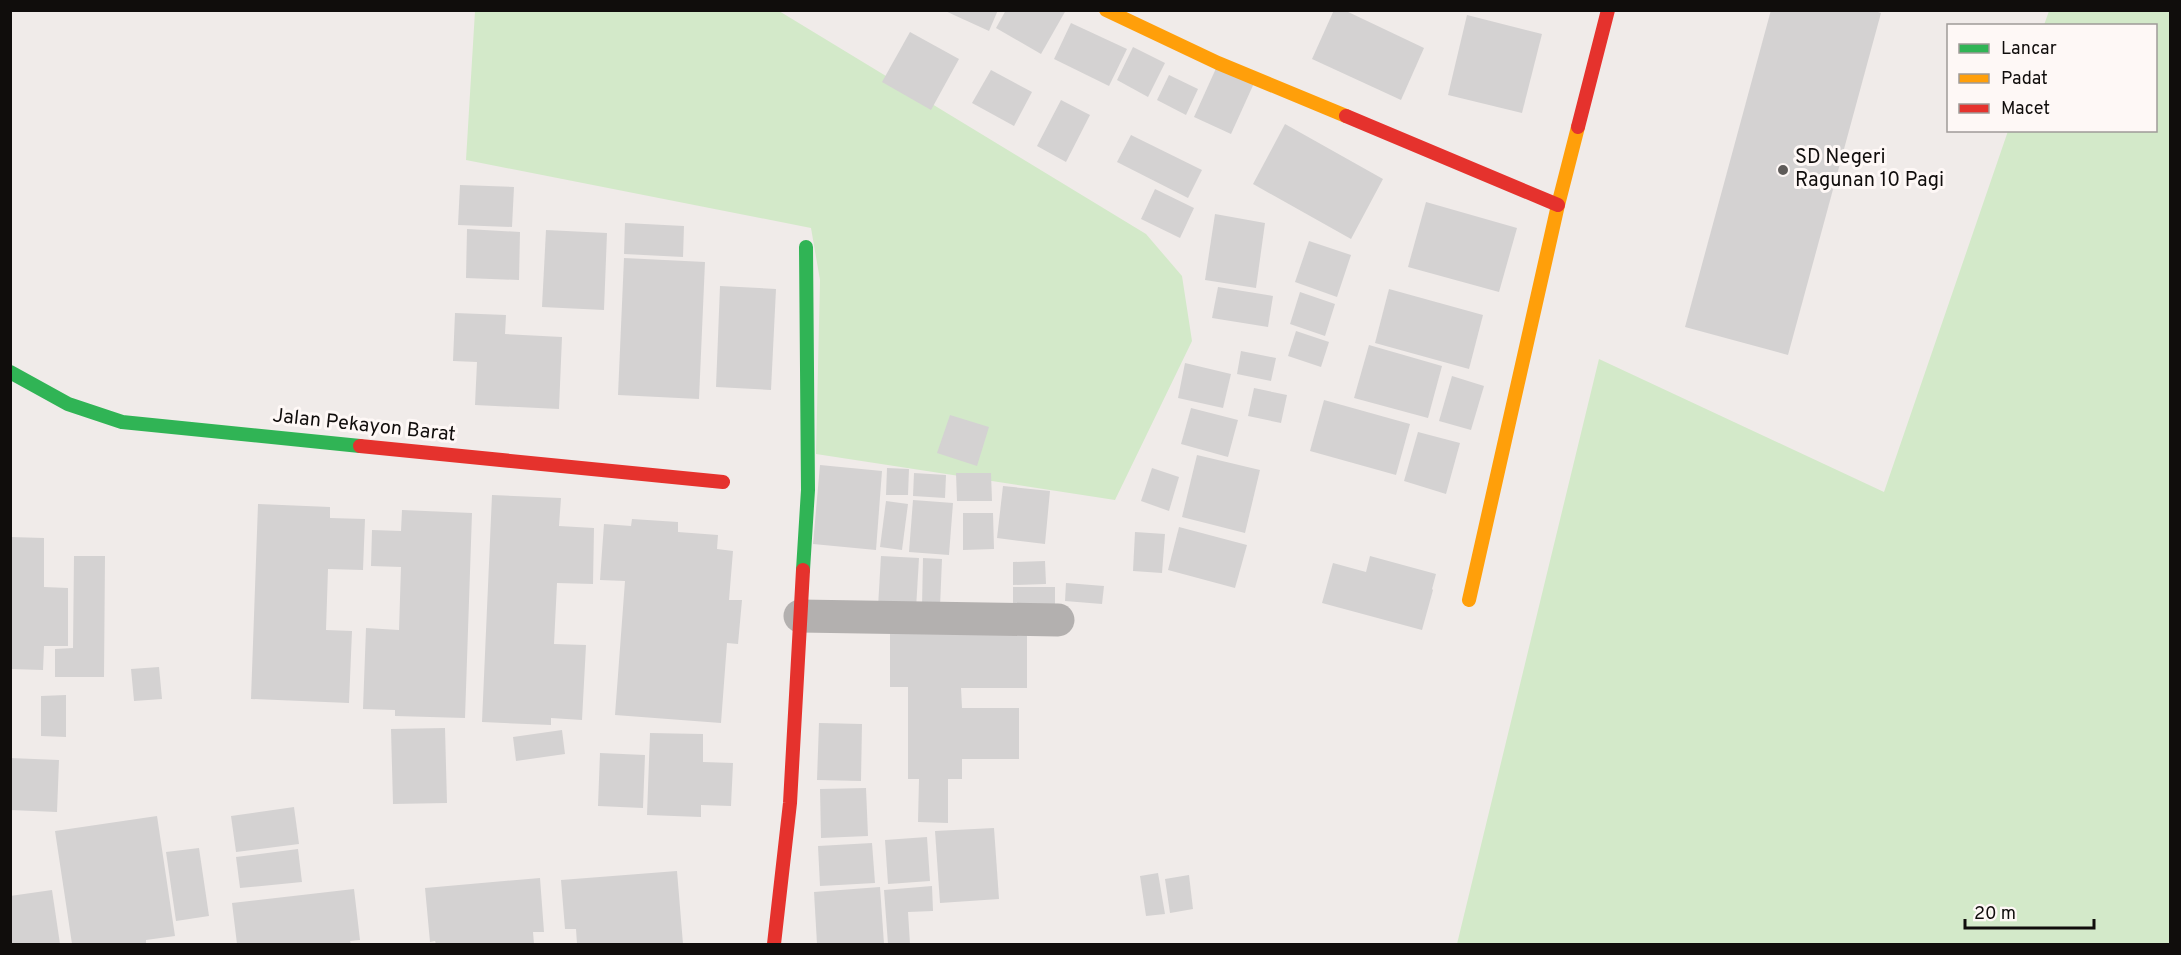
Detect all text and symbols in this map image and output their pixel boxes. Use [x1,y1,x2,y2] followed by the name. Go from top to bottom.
[1947,24,2157,132] legend
[2001,38,2057,61] text: Lancar
[2001,68,2048,91] text: Padat
[2001,98,2050,121] text: Macet
[1795,145,1944,194] place label: SD Negeri Ragunan 10 Pagi
[1776,163,1790,177] marker: SD Negeri Ragunan 10 Pagi
[271,403,457,449] street label: Jalan Pekayon Barat
[1965,892,2094,930] scale bar
[1974,903,2016,926] text: 20 m

